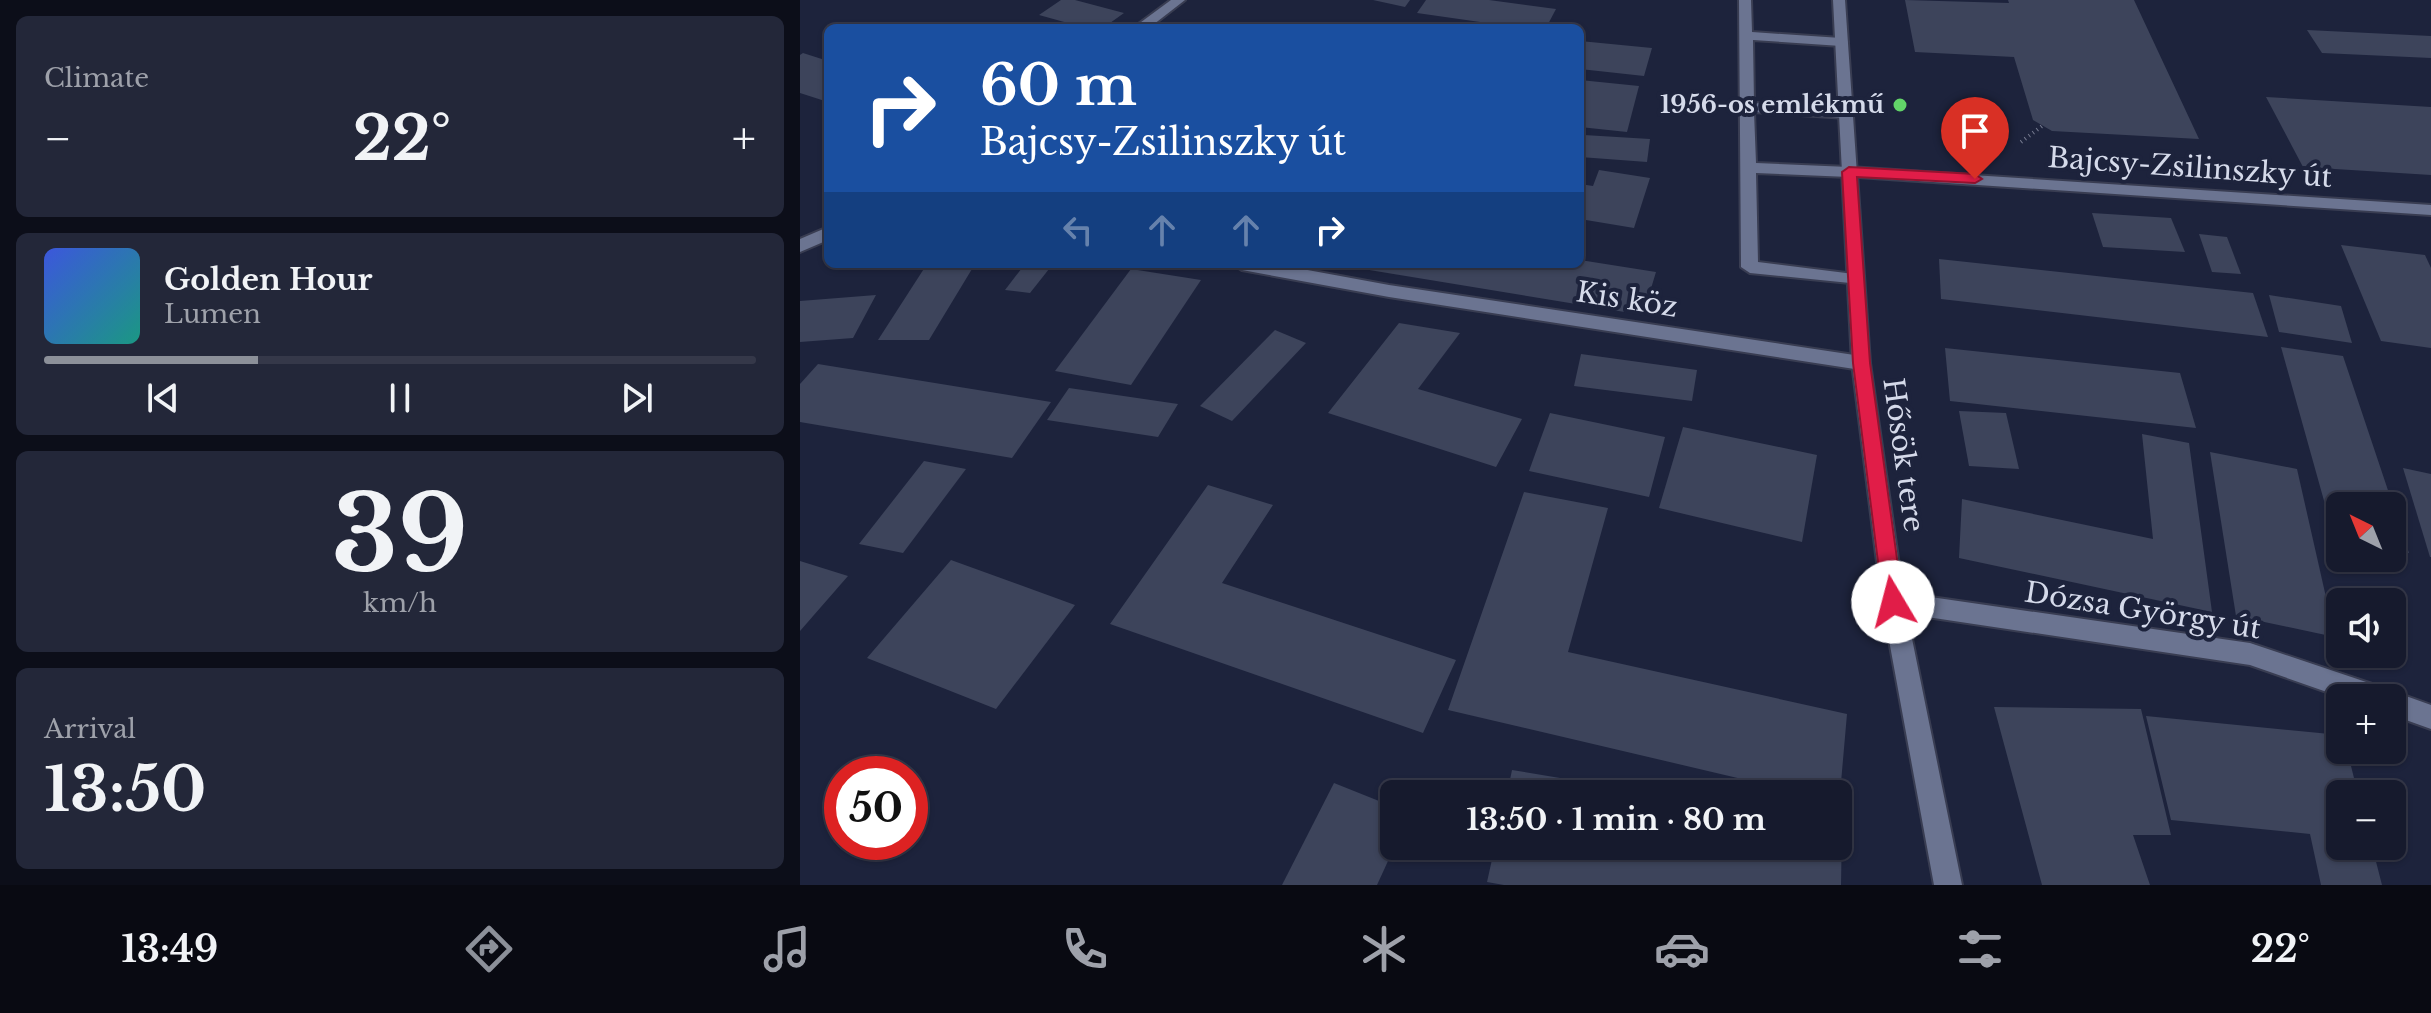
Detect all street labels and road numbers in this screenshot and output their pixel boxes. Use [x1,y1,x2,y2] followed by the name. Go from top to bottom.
[2047,140,2334,195] street label: Bajcsy-Zsilinszky út
[1574,274,1680,325] street label: Kis köz
[1875,376,1932,534] street label: Hősök tere
[2022,575,2264,647] street label: Dózsa György út

